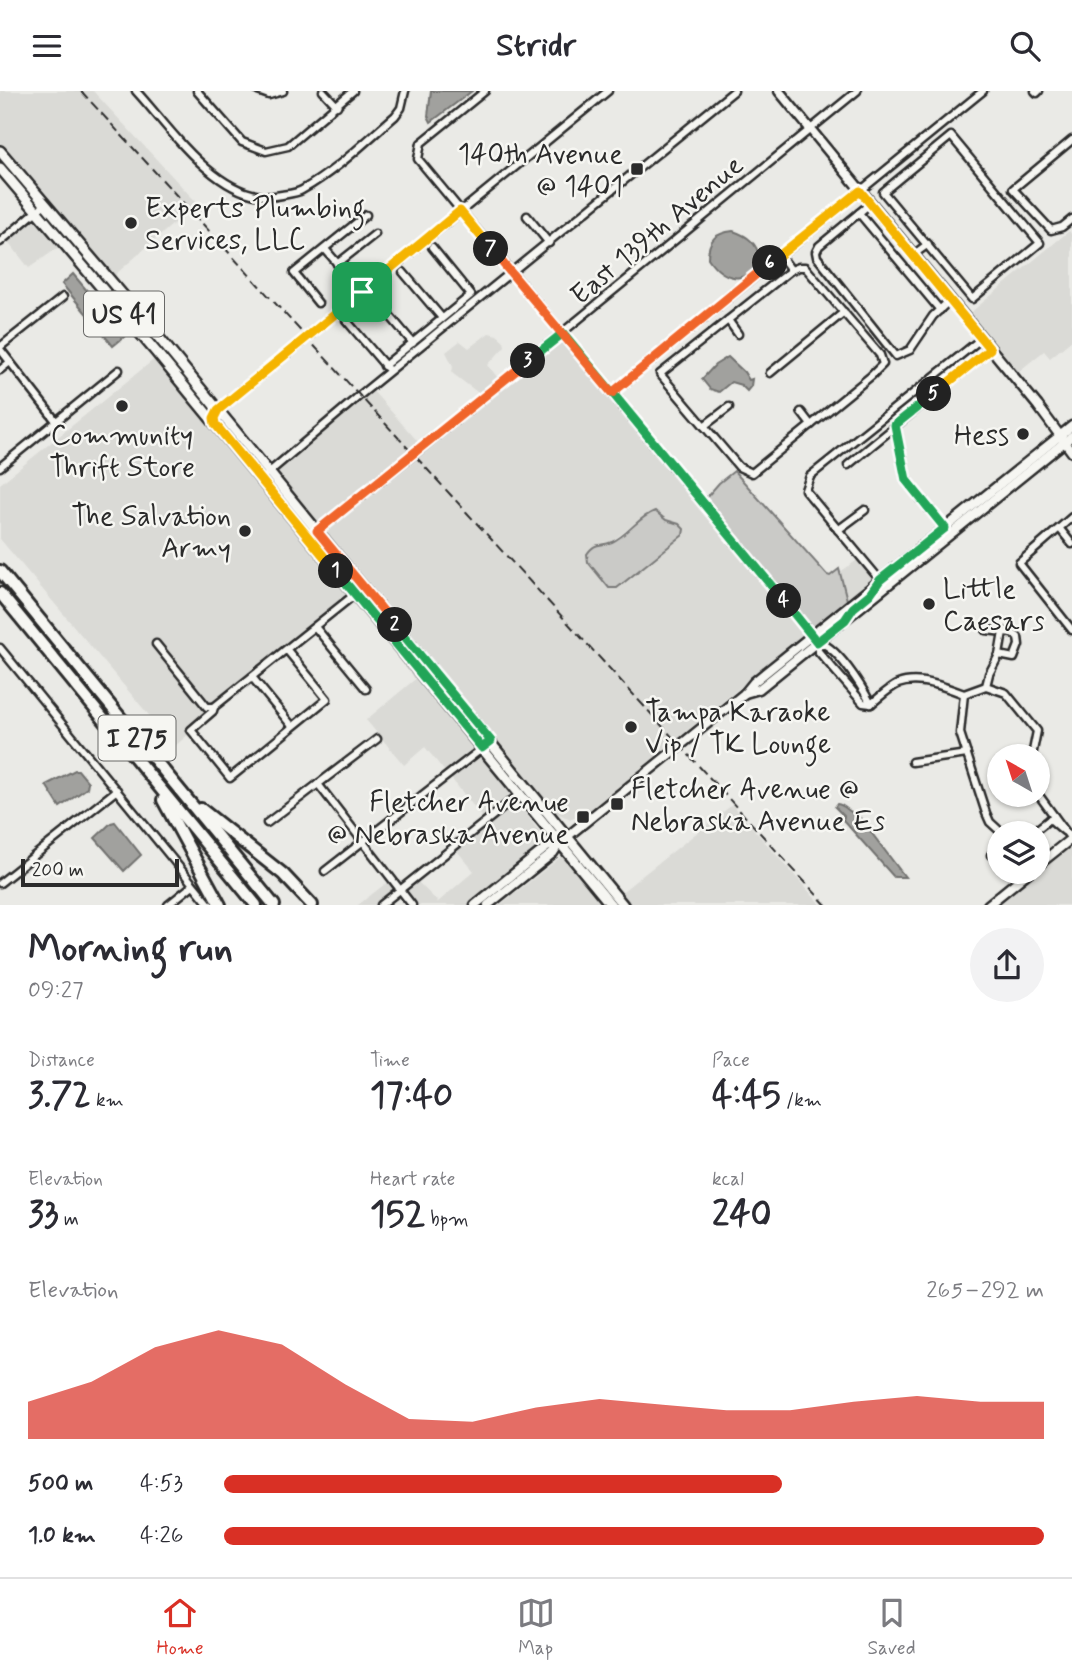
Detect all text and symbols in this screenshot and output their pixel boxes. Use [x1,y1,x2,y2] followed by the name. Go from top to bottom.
[496,25,576,67] text: Stridr
[28,27,66,65] icon: menu
[1006,27,1044,65] icon: search
[458,137,623,206] place label: 140th Avenue @ 1401
[563,148,752,314] street label: East 139th Avenue
[629,161,645,177] marker: 140th Avenue @ 1401
[145,191,365,260] place label: Experts Plumbing Services, LLC
[123,215,139,231] marker: Experts Plumbing Services, LLC
[474,231,508,267] pin: 7
[485,236,496,261] text: 7
[752,245,788,281] pin: 6
[765,250,774,275] text: 6
[332,262,392,322] pin
[343,273,381,311] icon: arrive
[84,291,164,337] road number: US 41
[510,343,546,379] pin: 3
[523,348,532,373] text: 3
[916,377,951,411] pin: 5
[928,381,939,406] text: 5
[114,398,130,414] marker: Community Thrift Store
[49,418,195,487] place label: Community Thrift Store
[954,418,1009,455] place label: Hess
[1015,426,1031,442] marker: Hess
[71,499,231,568] place label: The Salvation Army
[237,523,253,539] marker: The Salvation Army
[318,553,354,589] pin: 1
[331,558,340,583] text: 1
[943,572,1045,641] place label: Little Caesars
[766,583,802,619] pin: 4
[778,588,789,613] text: 4
[921,596,937,612] marker: Little Caesars
[378,607,412,643] pin: 2
[390,612,399,637] text: 2
[645,695,831,767] place label: Tampa Karaoke Vip / TK Lounge
[99,715,176,761] road number: I 275
[623,719,639,735] marker: Tampa Karaoke Vip / TK Lounge
[987,744,1050,807] north arrow
[987,744,1050,884] map controls
[631,772,885,841] place label: Fletcher Avenue @ Nebraska Avenue Es
[327,785,569,854] place label: Fletcher Avenue @ Nebraska Avenue
[609,796,625,812] marker: Fletcher Avenue @ Nebraska Avenue Es
[575,809,591,825] marker: Fletcher Avenue @ Nebraska Avenue
[987,821,1050,884] button: layers
[21,856,178,888] scale bar
[32,858,84,883] text: 200 m
[28,925,233,974] text: Morning run
[970,928,1044,1002] button: share
[28,976,84,1006] text: 09:27
[28,1048,95,1073] text: Distance
[370,1048,410,1073] text: Time
[712,1048,750,1073] text: Pace
[28,1073,91,1119] text: 3.72
[370,1073,453,1119] text: 17:40
[712,1073,781,1119] text: 4:45
[91,1088,124,1113] text: km
[781,1088,822,1113] text: /km
[28,1167,103,1192] text: Elevation
[370,1167,455,1192] text: Heart rate
[712,1167,744,1192] text: kcal
[28,1192,59,1238] text: 33
[370,1192,425,1238] text: 152
[712,1192,771,1238] text: 240
[59,1207,79,1232] text: m
[425,1207,469,1232] text: bpm
[28,1276,119,1306] text: Elevation
[926,1276,1044,1306] text: 265–292 m
[28,1469,93,1499] text: 500 m
[140,1469,183,1499] text: 4:53
[28,1521,96,1551] text: 1.0 km
[140,1521,184,1551] text: 4:26
[156,1594,204,1661] tab: Home
[517,1594,555,1661] tab: Map
[868,1594,916,1661] tab: Saved

